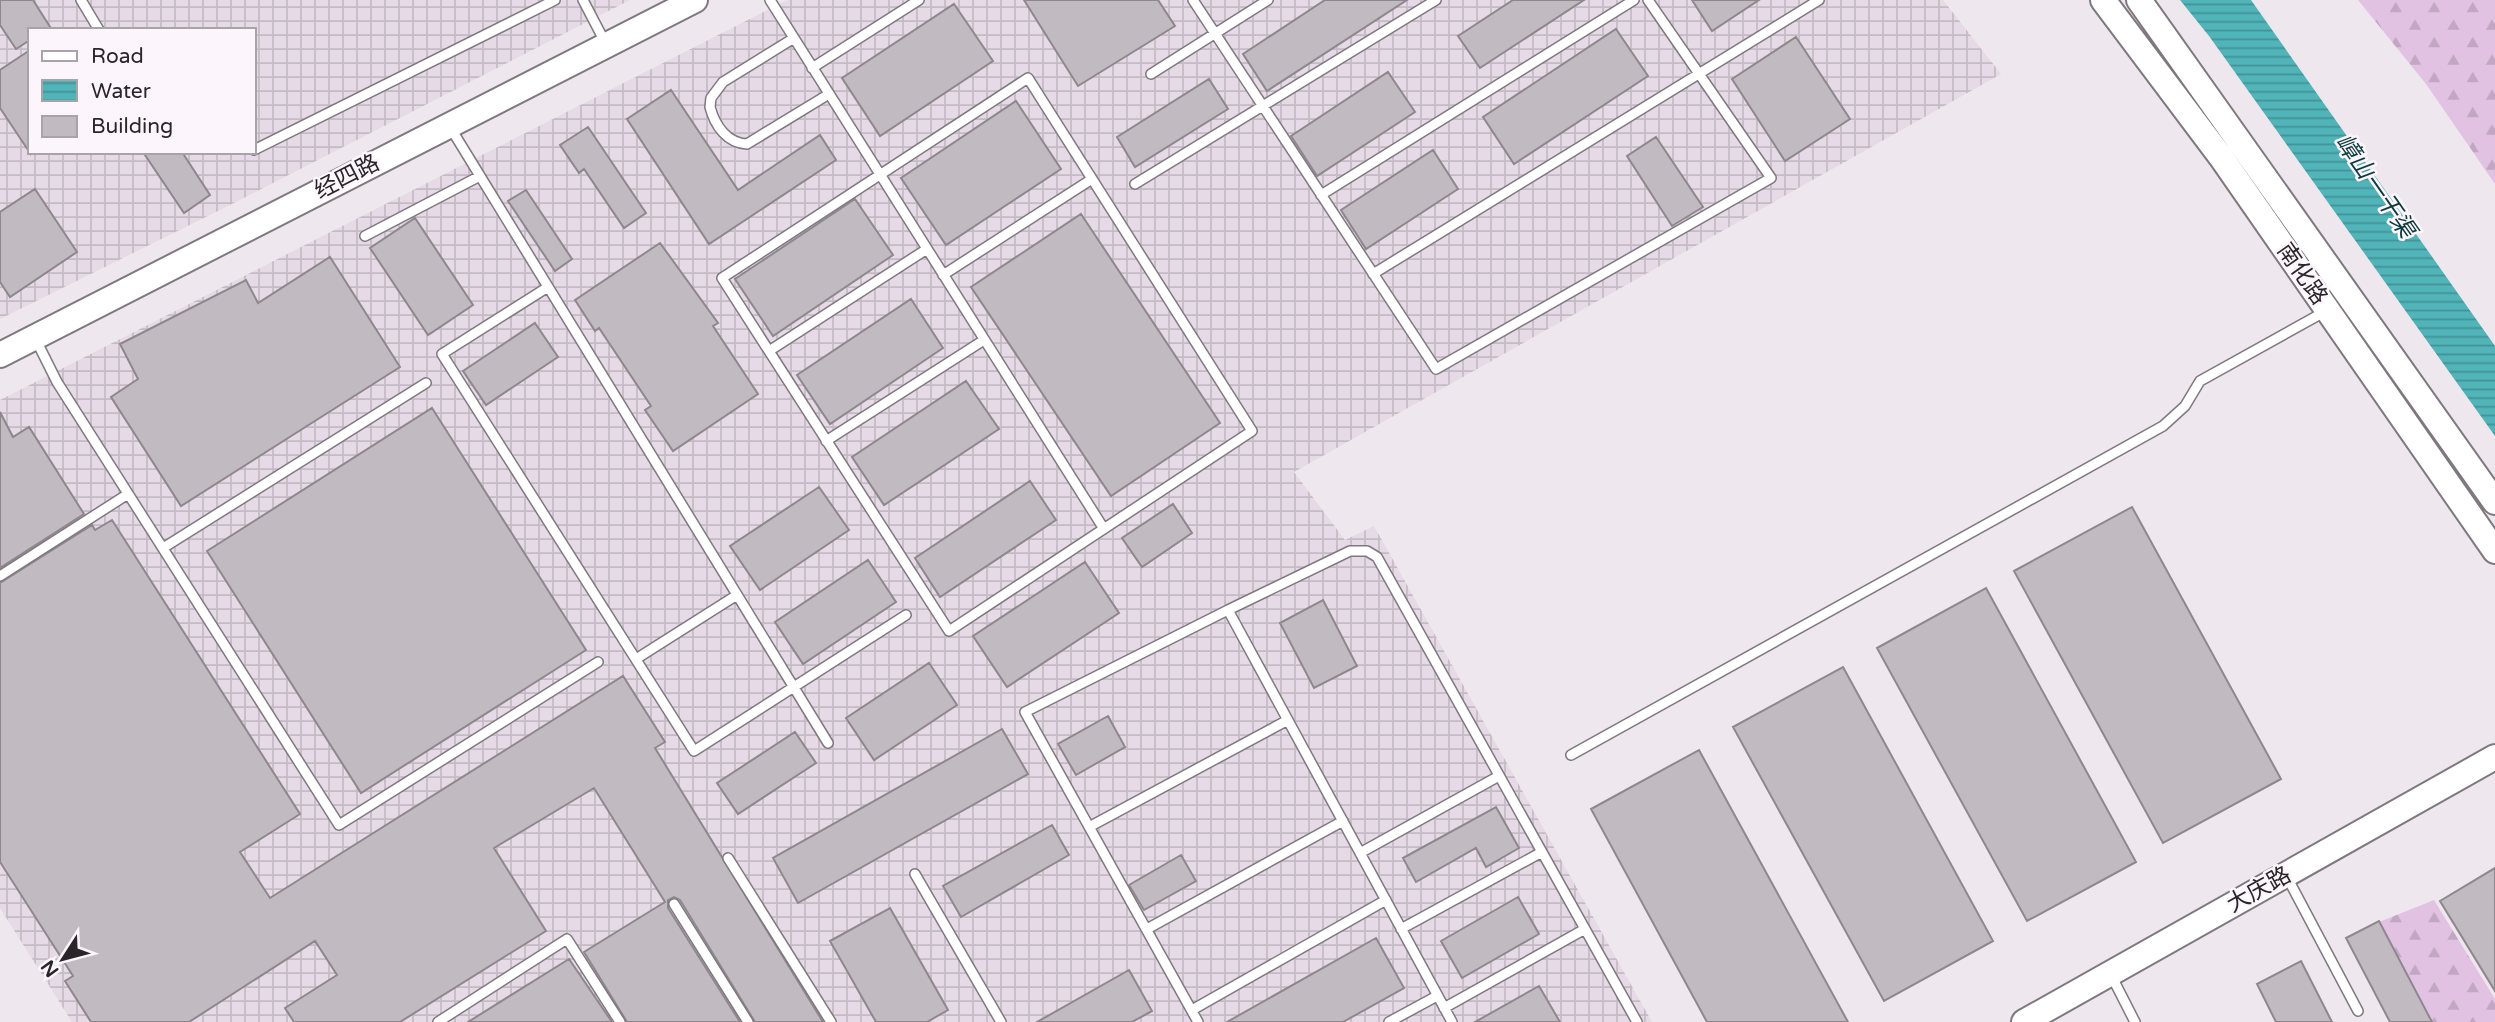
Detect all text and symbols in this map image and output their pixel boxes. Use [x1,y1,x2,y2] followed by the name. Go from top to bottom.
[28,28,256,154] legend
[91,44,144,69] text: Road
[91,79,151,104] text: Water
[91,114,173,139] text: Building
[2329,129,2423,246] water label: 嶂山一干渠
[310,149,384,205] street label: 经四路
[2271,238,2333,310] street label: 南化路
[2222,861,2296,919] street label: 大庆路
[28,924,98,994] north arrow
[37,956,63,981] text: N

